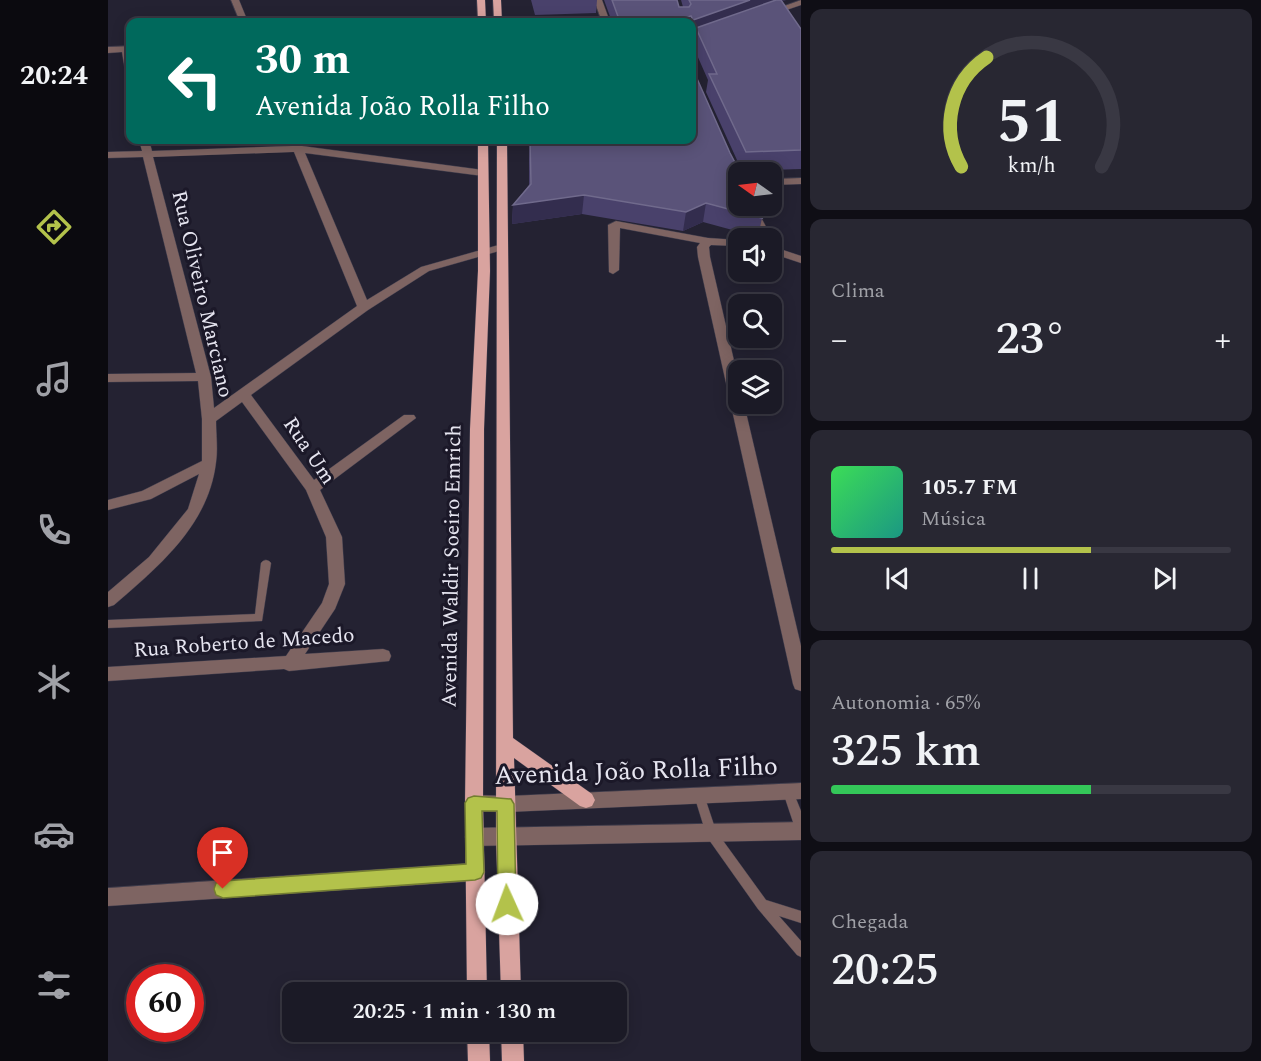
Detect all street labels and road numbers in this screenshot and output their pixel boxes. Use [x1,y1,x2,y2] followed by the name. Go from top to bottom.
[163,187,241,401] street label: Rua Oliveiro Marciano
[275,411,343,491] street label: Rua Um
[434,424,470,708] street label: Avenida Waldir Soeiro Emrich
[132,619,356,667] street label: Rua Roberto de Macedo
[493,746,779,796] street label: Avenida João Rolla Filho

